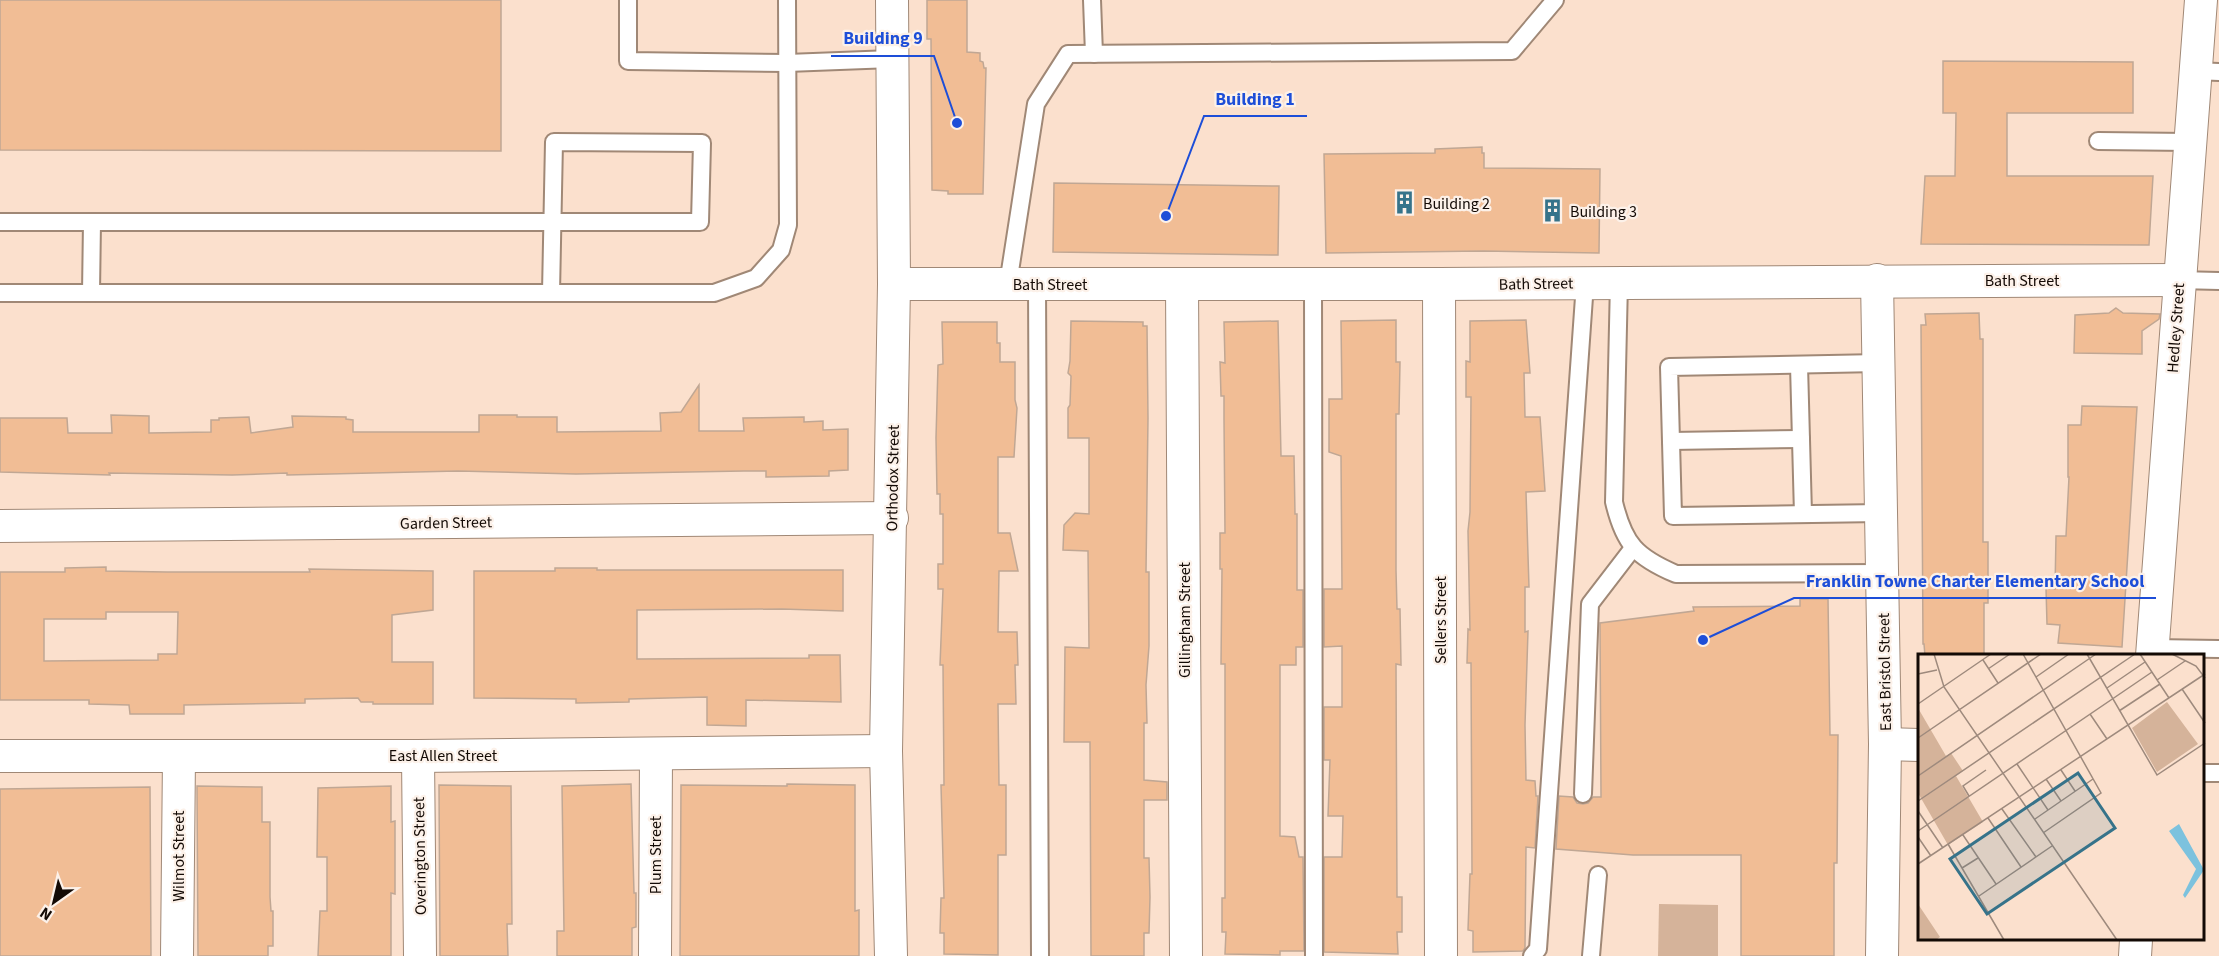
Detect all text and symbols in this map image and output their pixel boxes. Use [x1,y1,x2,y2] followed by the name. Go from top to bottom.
[831,20,934,56] callout: Building 9
[843,26,923,51] text: Building 9
[1204,80,1307,116] callout: Building 1
[1215,87,1295,112] text: Building 1
[1392,190,1418,216] building icon: Building 2
[1423,193,1490,215] place label: Building 2
[1539,198,1565,224] building icon: Building 3
[1570,201,1637,223] place label: Building 3
[1985,270,2060,292] street label: Bath Street
[1499,272,1574,296] street label: Bath Street
[1013,274,1088,296] street label: Bath Street
[2162,282,2190,374] street label: Hedley Street
[881,424,905,532] street label: Orthodox Street
[400,511,493,535] street label: Garden Street
[1174,561,1196,678] street label: Gillingham Street
[1794,562,2156,598] callout: Franklin Towne Charter Elementary School
[1806,569,2144,594] text: Franklin Towne Charter Elementary School
[1430,575,1452,664] street label: Sellers Street
[1873,612,1897,731] street label: East Bristol Street
[1918,654,2204,941] inset map
[389,745,498,767] street label: East Allen Street
[408,796,432,915] street label: Overington Street
[168,810,190,901] street label: Wilmot Street
[645,815,667,894] street label: Plum Street
[24,872,84,932] north arrow
[36,902,57,926] text: N

